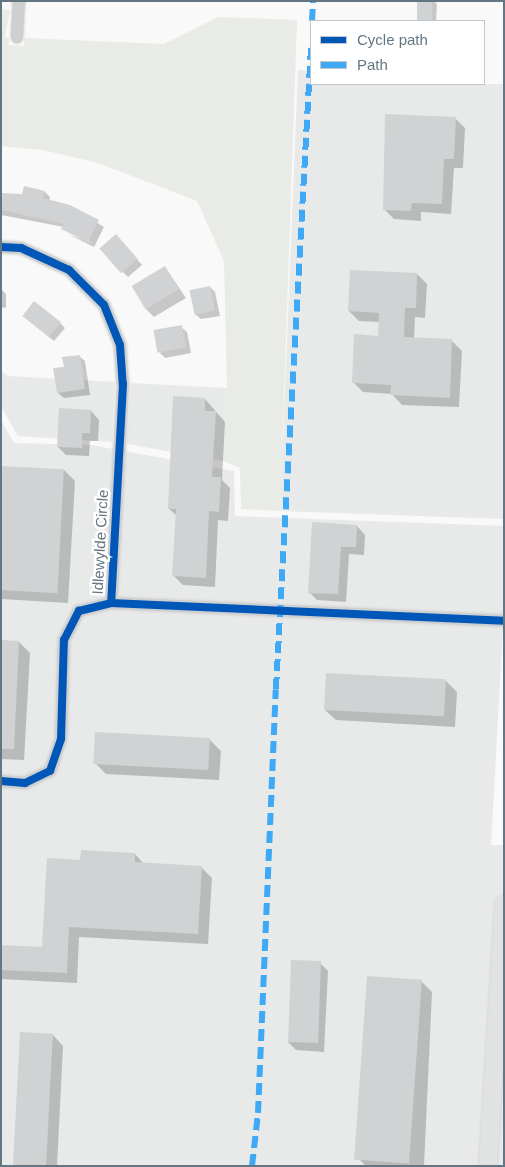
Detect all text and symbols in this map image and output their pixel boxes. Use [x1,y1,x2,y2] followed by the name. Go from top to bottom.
[310,20,485,85] legend
[357,31,428,48] text: Cycle path
[357,56,388,73] text: Path
[88,489,112,595] street label: Idlewylde Circle

